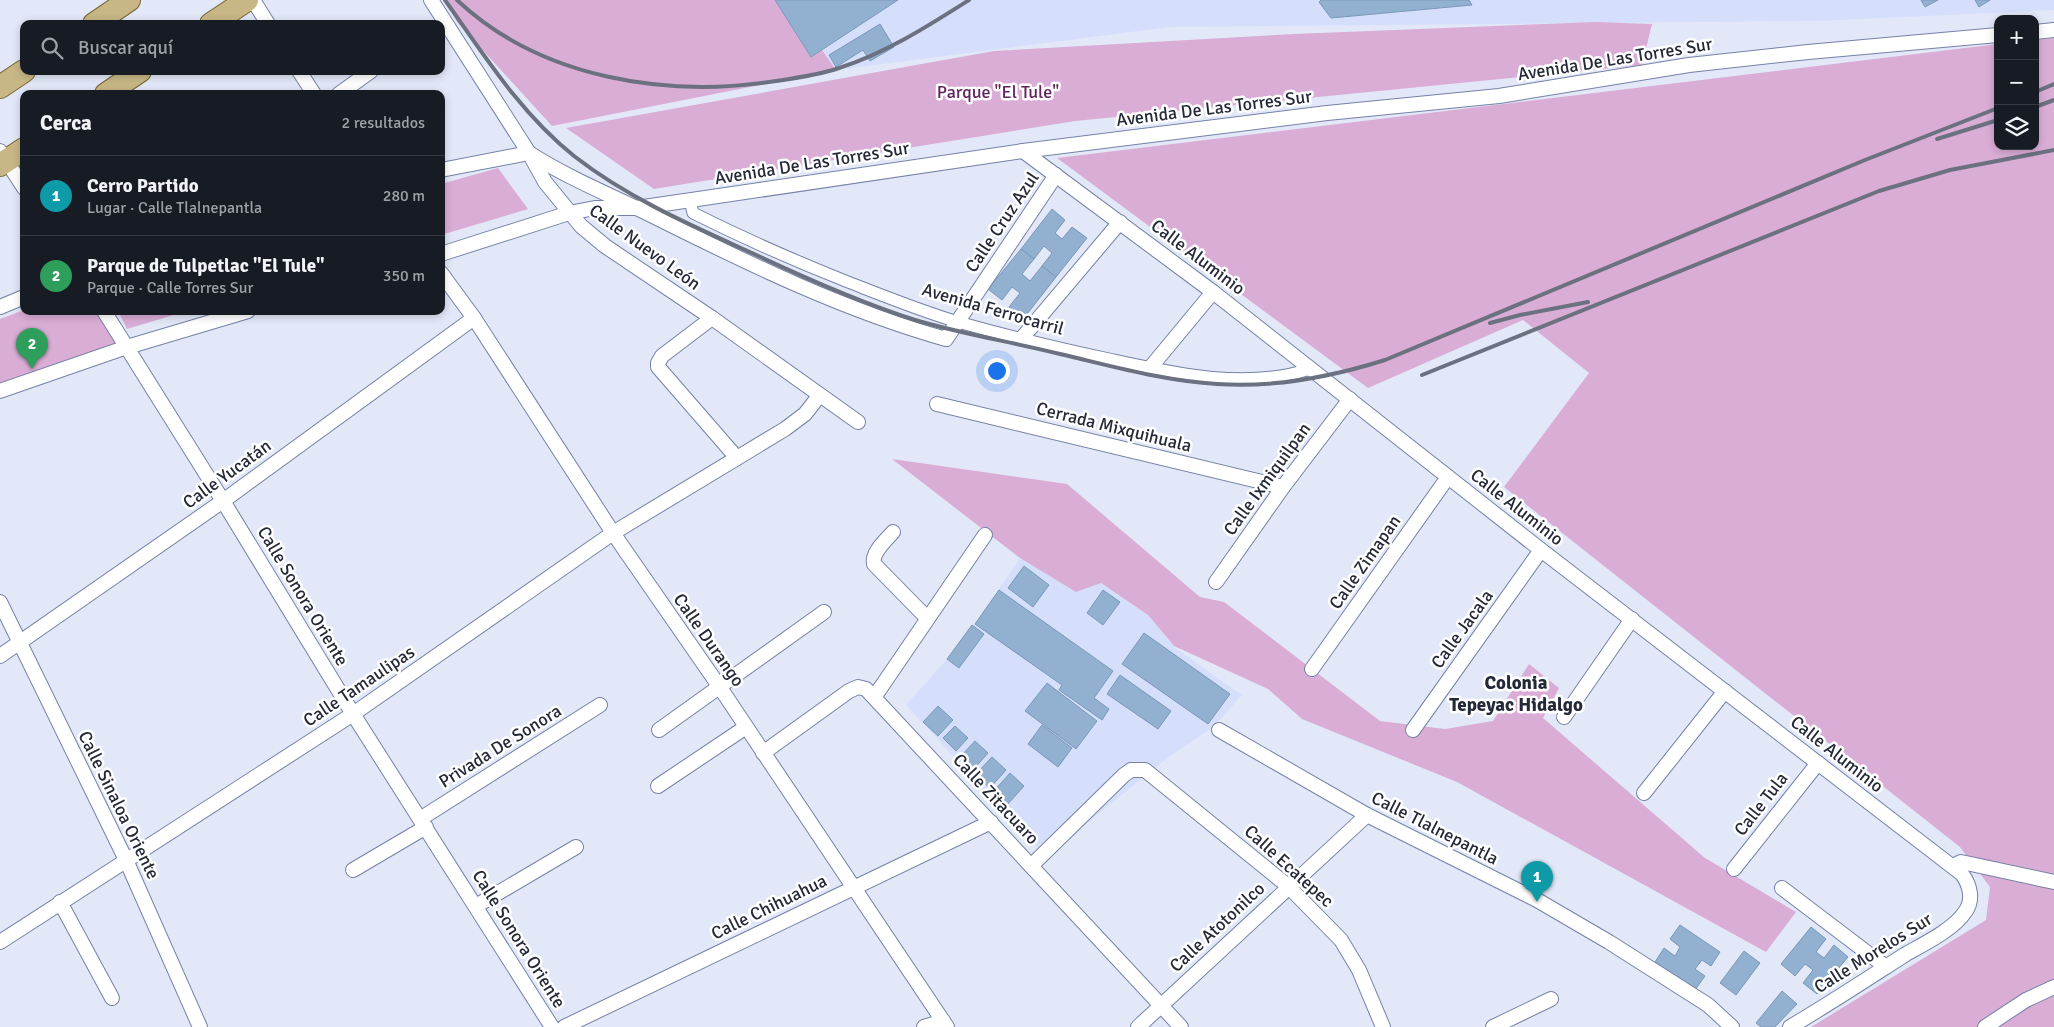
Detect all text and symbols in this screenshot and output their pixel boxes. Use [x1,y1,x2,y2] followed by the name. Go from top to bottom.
[1994,15,2039,150] map controls
[1994,15,2039,60] button: +
[20,20,445,75] search box
[1516,33,1714,85] street label: Avenida De Las Torres Sur
[38,34,66,62] icon: search
[78,36,173,60] text: Buscar aquí
[1994,60,2039,105] button: −
[937,81,1059,103] park label: Parque "El Tule"
[1115,85,1313,131] street label: Avenida De Las Torres Sur
[1994,105,2039,150] button: layers
[40,110,92,136] text: Cerca
[342,113,425,133] text: 2 resultados
[713,137,911,189] street label: Avenida De Las Torres Sur
[960,168,1044,276] street label: Calle Cruz Azul
[87,174,199,198] text: Cerro Partido
[52,186,60,206] text: 1
[383,186,425,206] text: 280 m
[87,198,262,218] text: Lugar · Calle Tlalnepantla
[585,199,705,295] street label: Calle Nuevo León
[1147,214,1249,300] street label: Calle Aluminio
[87,254,325,278] text: Parque de Tulpetlac "El Tule"
[52,266,60,286] text: 2
[383,266,425,286] text: 350 m
[87,278,253,298] text: Parque · Calle Torres Sur
[920,278,1066,340] street label: Avenida Ferrocarril
[16,328,48,369] pin: 2
[984,358,1010,384] your location
[1034,397,1194,457] street label: Cerrada Mixquihuala
[1219,418,1315,540] street label: Calle Ixmiquilpan
[179,435,275,513] street label: Calle Yucatán
[1466,464,1568,550] street label: Calle Aluminio
[1324,511,1406,613] street label: Calle Zimapan
[253,522,353,670] street label: Calle Sonora Oriente
[1426,585,1498,673] street label: Calle Jacala
[669,589,749,691] street label: Calle Durango
[299,641,419,731] street label: Calle Tamaulipas
[1449,671,1583,717] district label: Colonia Tepeyac Hidalgo
[435,700,565,792] street label: Privada De Sonora
[1786,711,1888,797] street label: Calle Aluminio
[74,727,164,883] street label: Calle Sinaloa Oriente
[948,749,1044,849] street label: Calle Zitacuaro
[1729,768,1793,840] street label: Calle Tula
[1368,786,1502,870] street label: Calle Tlalnepantla
[1240,820,1338,912] street label: Calle Ecatepec
[1521,861,1553,902] pin: 1
[468,866,570,1012] street label: Calle Sonora Oriente
[707,869,831,945] street label: Calle Chihuahua
[1165,877,1269,977] street label: Calle Atotonilco
[1810,908,1936,998] street label: Calle Morelos Sur

